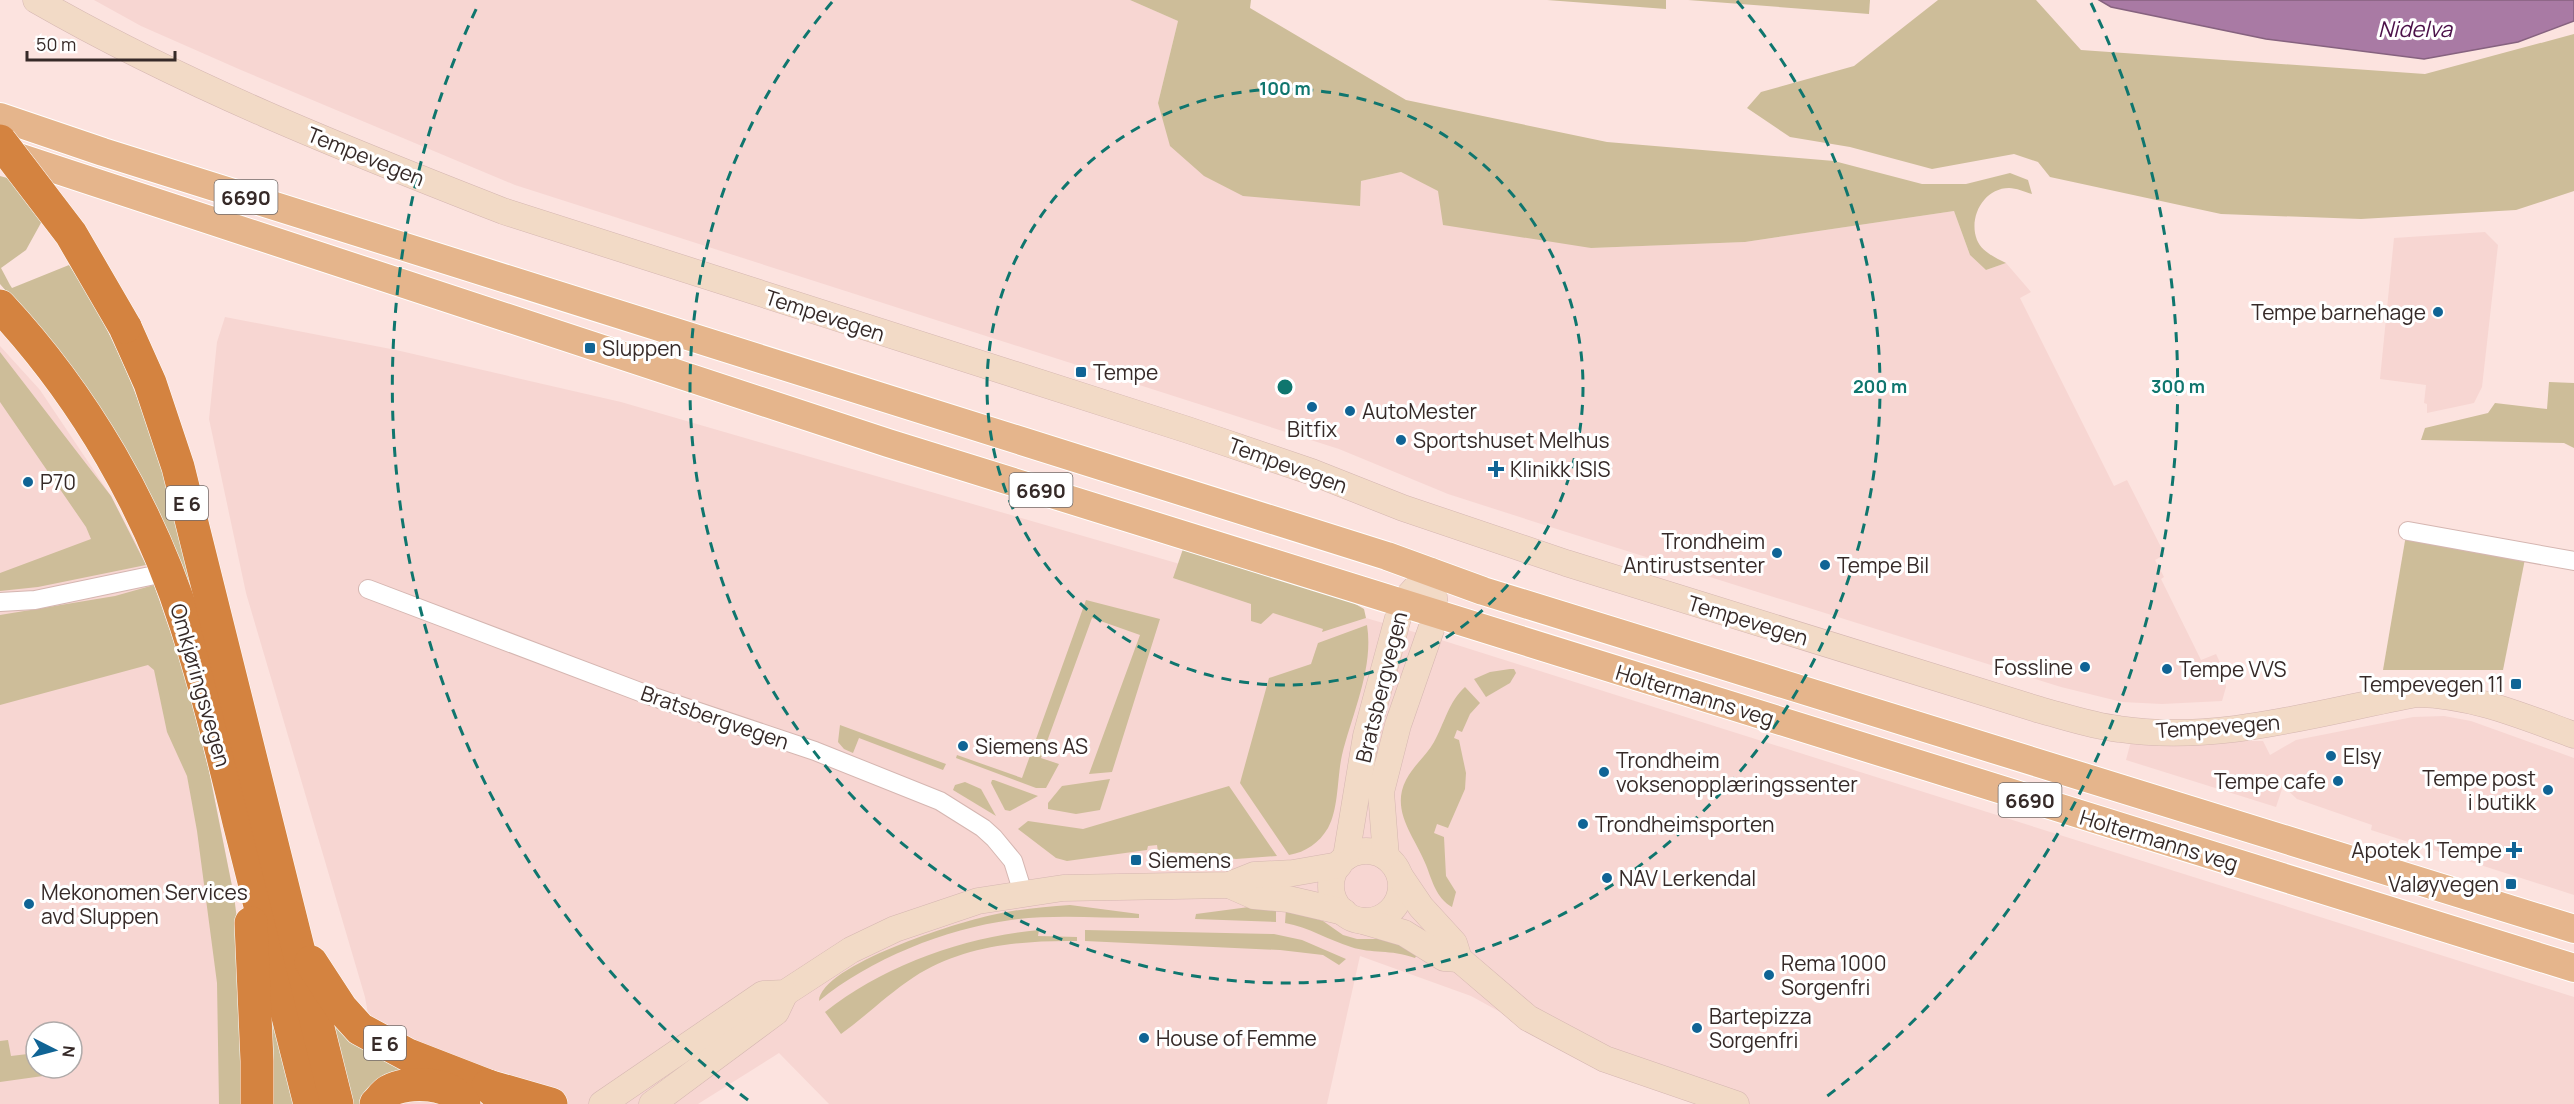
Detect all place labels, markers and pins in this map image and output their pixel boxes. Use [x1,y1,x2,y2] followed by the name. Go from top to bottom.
[2251,298,2426,326] place label: Tempe barnehage
[2431,305,2445,319] marker: Tempe barnehage
[602,334,682,362] place label: Sluppen
[583,341,597,355] marker: Sluppen
[1093,358,1158,386] place label: Tempe
[1074,365,1088,379] marker: Tempe
[1275,377,1295,397] centre of rings
[1362,397,1477,425] place label: AutoMester
[1305,400,1319,414] marker: Bitfix
[1343,404,1357,418] marker: AutoMester
[1287,415,1337,443] place label: Bitfix
[1413,426,1609,454] place label: Sportshuset Melhus
[1394,433,1408,447] marker: Sportshuset Melhus
[1510,455,1610,483] place label: Klinikk ISIS
[1487,460,1505,478] marker: Klinikk ISIS
[40,468,76,496] place label: P70
[21,475,35,489] marker: P70
[1623,527,1765,579] place label: Trondheim Antirustsenter
[1770,546,1784,560] marker: Trondheim Antirustsenter
[1837,551,1929,579] place label: Tempe Bil
[1818,558,1832,572] marker: Tempe Bil
[1994,653,2073,681] place label: Fossline
[2179,655,2286,683] place label: Tempe VVS
[2078,660,2092,674] marker: Fossline
[2160,662,2174,676] marker: Tempe VVS
[2359,670,2504,698] place label: Tempevegen 11
[2509,677,2523,691] marker: Tempevegen 11
[975,732,1088,760] place label: Siemens AS
[956,739,970,753] marker: Siemens AS
[2343,742,2382,770] place label: Elsy
[1616,746,1858,798] place label: Trondheim voksenopplæringssenter
[2324,749,2338,763] marker: Elsy
[2422,764,2537,816] place label: Tempe post i butikk
[1597,765,1611,779] marker: Trondheim voksenopplæringssenter
[2214,767,2326,795] place label: Tempe cafe
[2331,774,2345,788] marker: Tempe cafe
[2541,783,2555,797] marker: Tempe post i butikk
[1595,810,1774,838] place label: Trondheimsporten
[1576,817,1590,831] marker: Trondheimsporten
[2351,836,2502,864] place label: Apotek 1 Tempe
[2507,843,2521,857] marker: Apotek 1 Tempe
[1148,846,1231,874] place label: Siemens
[1129,853,1143,867] marker: Siemens
[1619,864,1756,892] place label: NAV Lerkendal
[2388,870,2499,898] place label: Valøyvegen
[1600,871,1614,885] marker: NAV Lerkendal
[2504,877,2518,891] marker: Valøyvegen
[41,878,248,930] place label: Mekonomen Services avd Sluppen
[22,897,36,911] marker: Mekonomen Services avd Sluppen
[1781,949,1887,1001] place label: Rema 1000 Sorgenfri
[1762,968,1776,982] marker: Rema 1000 Sorgenfri
[1709,1002,1812,1054] place label: Bartepizza Sorgenfri
[1690,1021,1704,1035] marker: Bartepizza Sorgenfri
[1156,1024,1317,1052] place label: House of Femme
[1137,1031,1151,1045] marker: House of Femme

